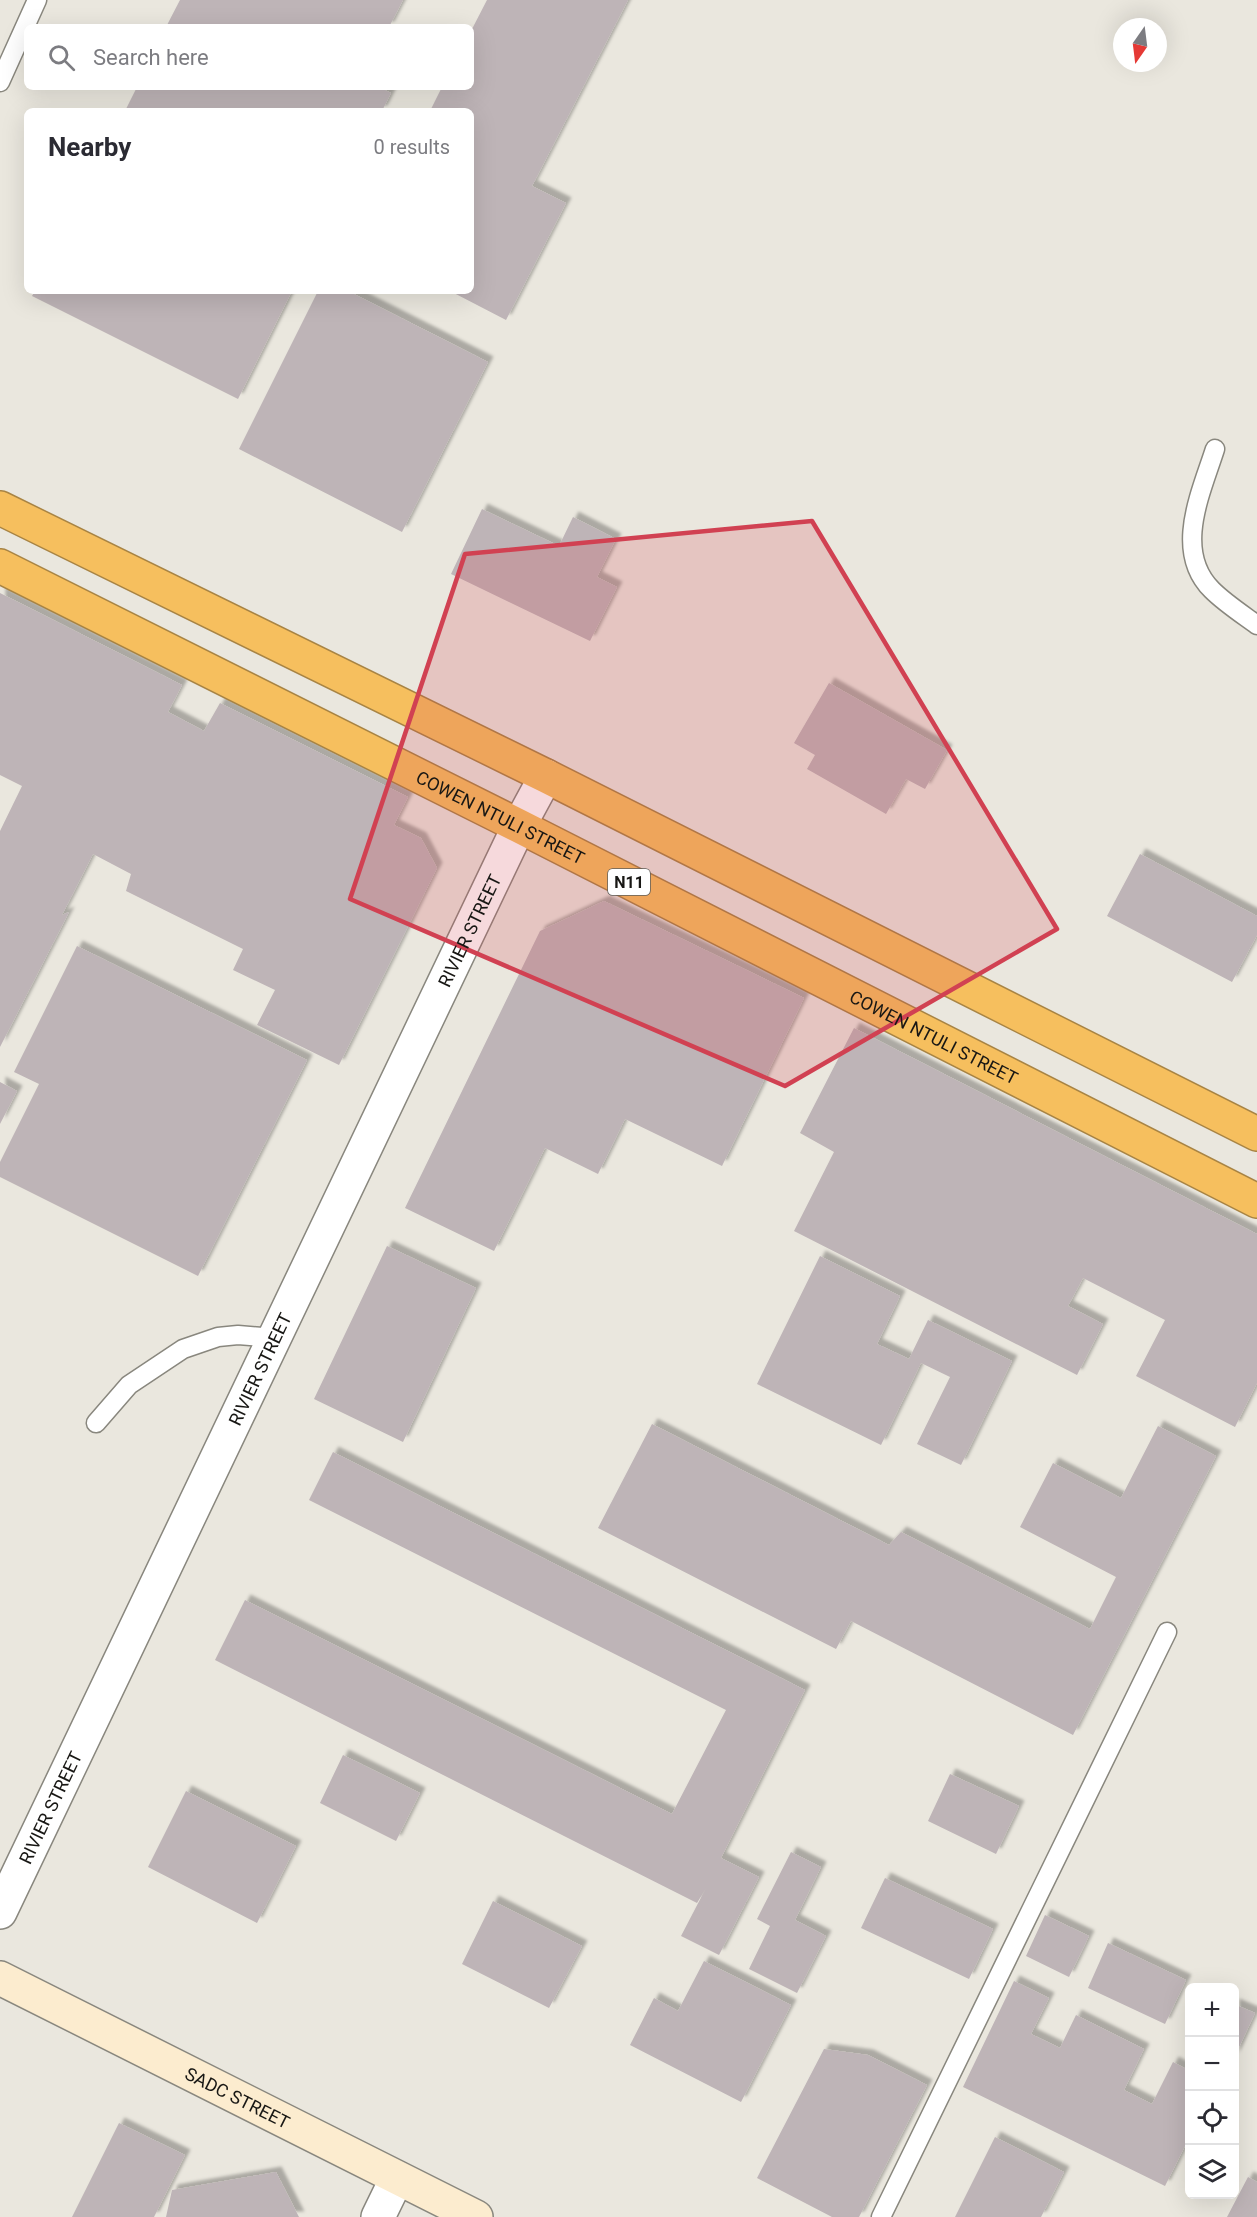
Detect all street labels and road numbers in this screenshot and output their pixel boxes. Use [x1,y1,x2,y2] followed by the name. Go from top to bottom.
[413,766,588,868] street label: COWEN NTULI STREET
[608,869,650,895] road number: N11
[433,871,505,990] street label: RIVIER STREET
[846,985,1022,1088] street label: COWEN NTULI STREET
[224,1309,295,1428] street label: RIVIER STREET
[14,1748,86,1867] street label: RIVIER STREET
[182,2062,294,2133] street label: SADC STREET

